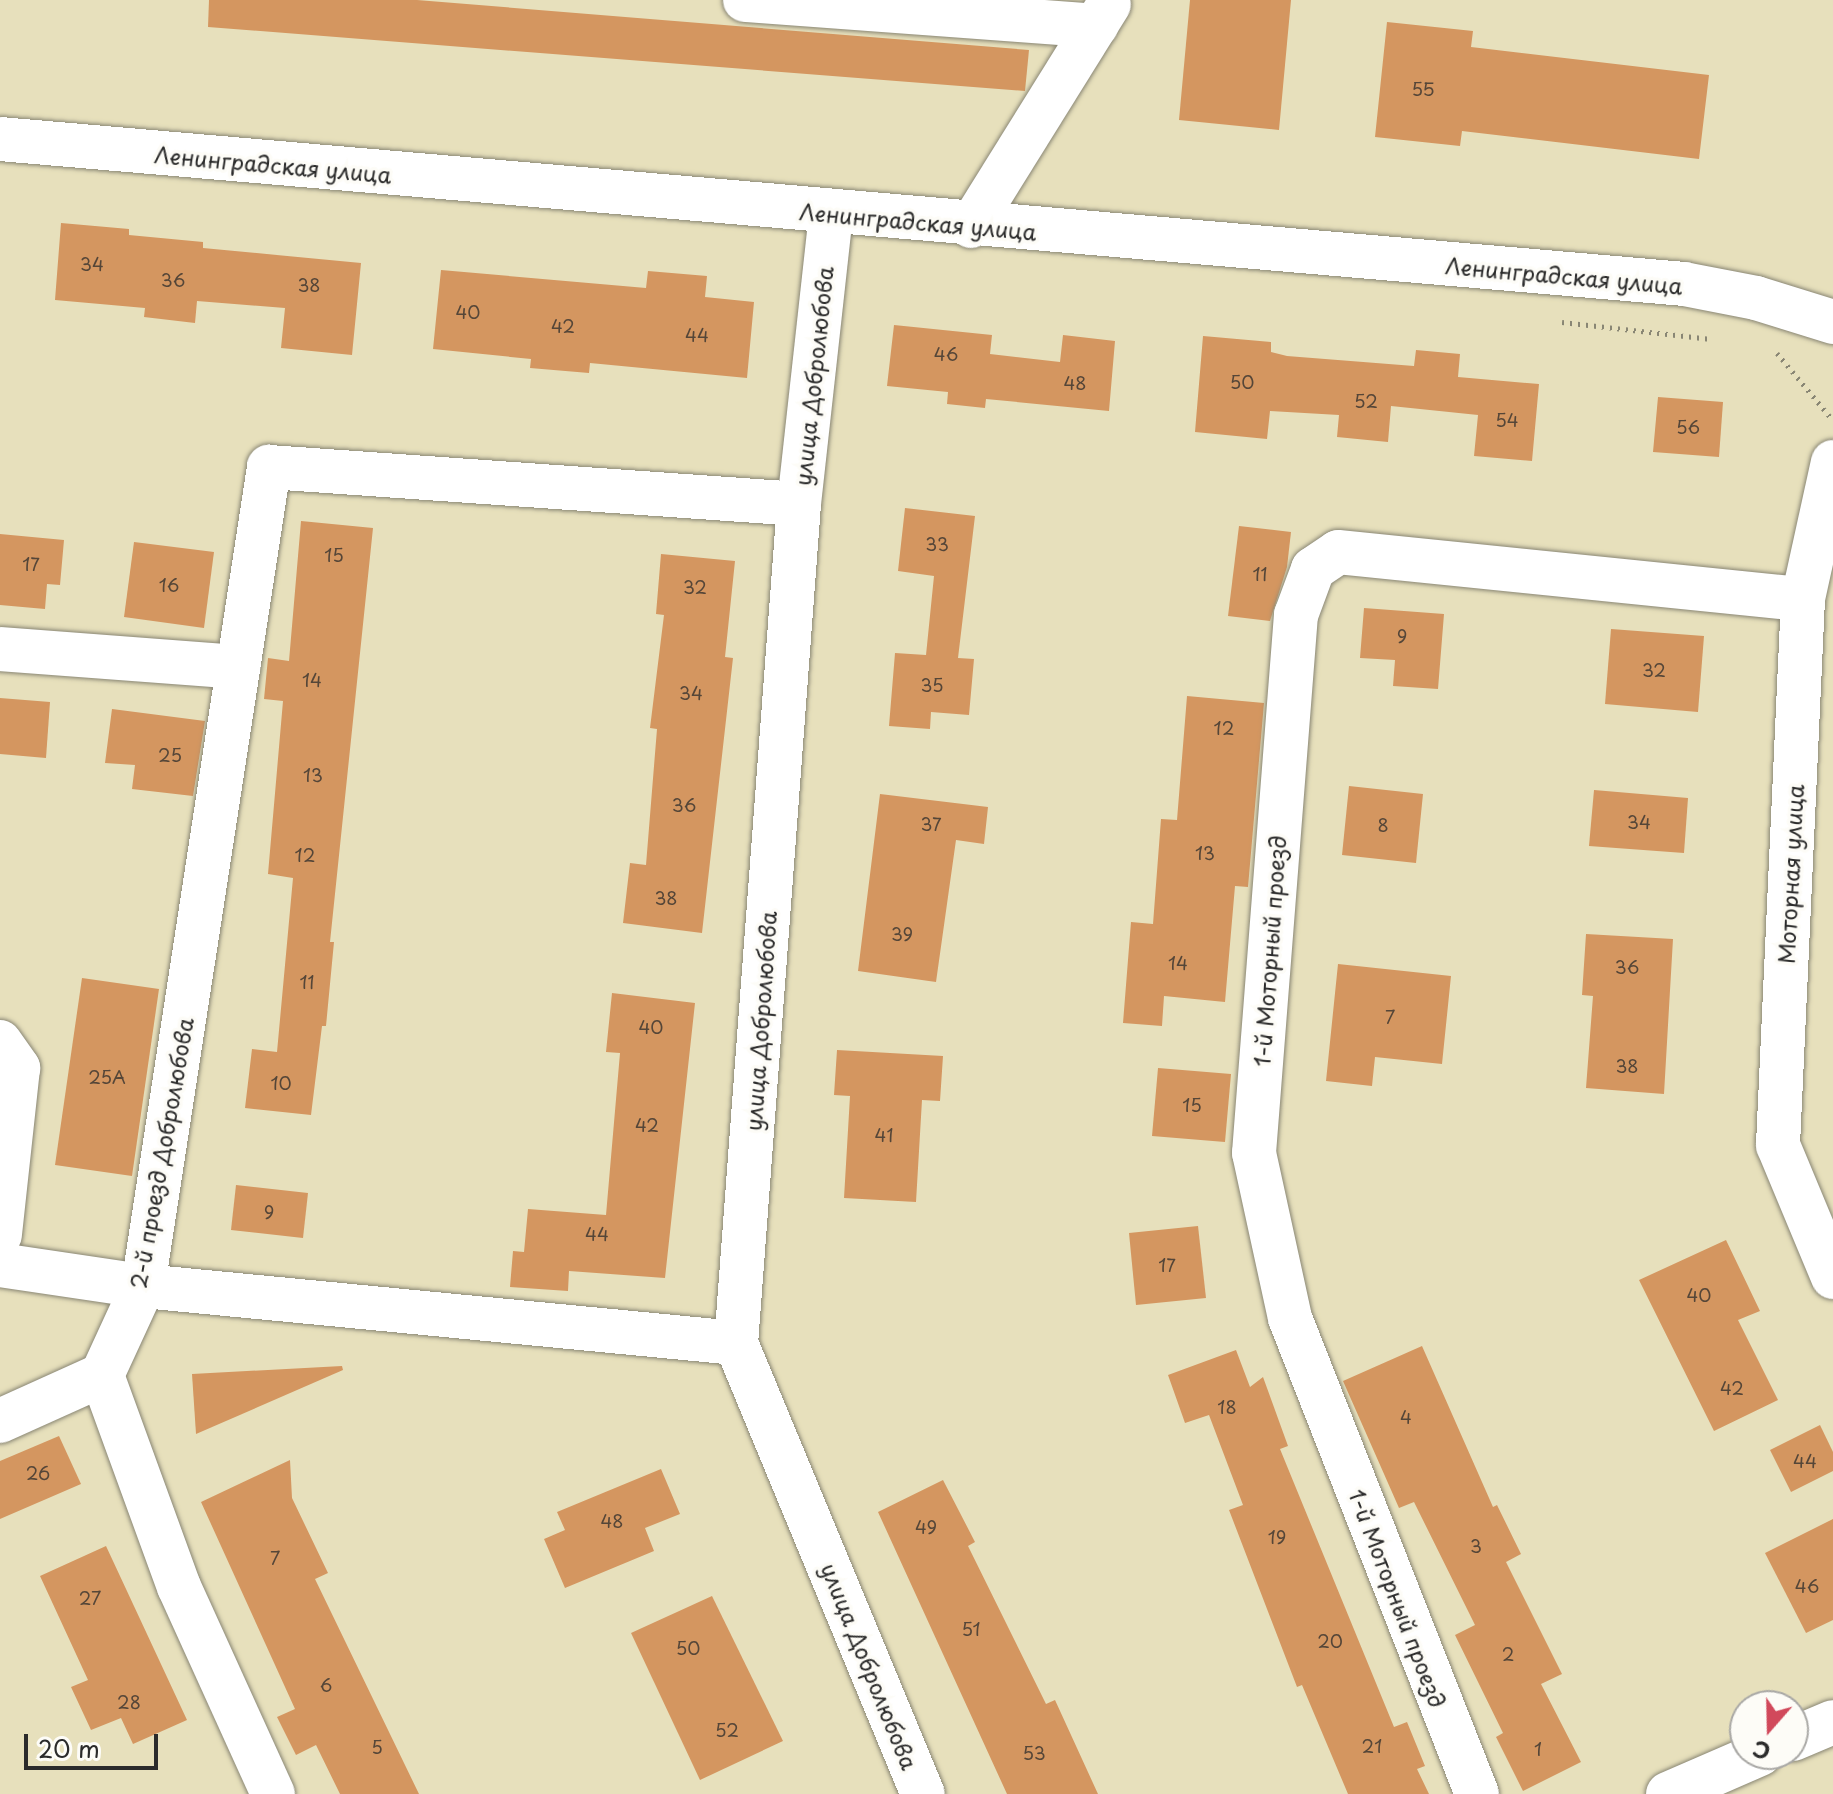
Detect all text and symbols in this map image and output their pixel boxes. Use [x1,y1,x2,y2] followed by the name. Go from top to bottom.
[1411,78,1435,100] house number: 55
[153,140,393,188] street label: Ленинградская улица
[798,197,1038,245] street label: Ленинградская улица
[1444,251,1684,299] street label: Ленинградская улица
[80,253,104,275] house number: 34
[788,265,838,487] street label: улица Добролюбова
[161,269,185,291] house number: 36
[297,274,321,296] house number: 38
[455,301,481,323] house number: 40
[551,315,575,337] house number: 42
[685,324,709,346] house number: 44
[934,343,958,365] house number: 46
[1230,371,1254,393] house number: 50
[1063,372,1087,394] house number: 48
[1354,390,1378,412] house number: 52
[1495,409,1519,431] house number: 54
[1676,416,1700,438] house number: 56
[925,533,949,555] house number: 33
[324,544,344,566] house number: 15
[22,553,40,575] house number: 17
[1252,563,1268,585] house number: 11
[159,574,179,596] house number: 16
[683,576,707,598] house number: 32
[1397,625,1407,647] house number: 9
[1642,659,1666,681] house number: 32
[302,669,322,691] house number: 14
[920,674,944,696] house number: 35
[679,682,703,704] house number: 34
[1214,717,1234,739] house number: 12
[158,744,182,766] house number: 25
[303,764,323,786] house number: 13
[1772,783,1808,965] street label: Моторная улица
[672,794,696,816] house number: 36
[1627,811,1651,833] house number: 34
[920,813,942,835] house number: 37
[1377,814,1389,836] house number: 8
[1248,834,1290,1068] street label: 1-й Моторный проезд
[1195,842,1215,864] house number: 13
[295,844,315,866] house number: 12
[654,887,678,909] house number: 38
[739,910,781,1132] street label: улица Добролюбова
[891,923,913,945] house number: 39
[1168,952,1188,974] house number: 14
[1615,956,1639,978] house number: 36
[299,971,315,993] house number: 11
[1385,1006,1395,1028] house number: 7
[124,1015,198,1291] street label: 2-й проезд Добролюбова
[638,1016,664,1038] house number: 40
[1615,1055,1639,1077] house number: 38
[88,1066,126,1088] house number: 25А
[270,1072,292,1094] house number: 10
[1182,1094,1202,1116] house number: 15
[635,1114,659,1136] house number: 42
[875,1124,893,1146] house number: 41
[264,1201,274,1223] house number: 9
[585,1223,609,1245] house number: 44
[1158,1254,1176,1276] house number: 17
[1686,1284,1712,1306] house number: 40
[1720,1377,1744,1399] house number: 42
[1217,1396,1237,1418] house number: 18
[1400,1406,1412,1428] house number: 4
[1793,1450,1817,1472] house number: 44
[26,1462,50,1484] house number: 26
[1344,1485,1452,1711] street label: 1-й Моторный проезд
[600,1510,624,1532] house number: 48
[915,1516,937,1538] house number: 49
[1268,1526,1286,1548] house number: 19
[1470,1535,1482,1557] house number: 3
[270,1547,280,1569] house number: 7
[816,1559,924,1773] street label: улица Добролюбова
[1795,1575,1819,1597] house number: 46
[79,1587,101,1609] house number: 27
[961,1618,981,1640] house number: 51
[1317,1630,1343,1652] house number: 20
[676,1637,700,1659] house number: 50
[1502,1643,1514,1665] house number: 2
[320,1674,332,1696] house number: 6
[1729,1690,1809,1770] north arrow
[117,1691,141,1713] house number: 28
[28,1718,162,1768] scale bar
[715,1719,739,1741] house number: 52
[38,1730,100,1766] text: 20 m
[1748,1733,1775,1769] text: С
[1362,1735,1382,1757] house number: 21
[371,1736,383,1758] house number: 5
[1534,1738,1542,1760] house number: 1
[1022,1742,1046,1764] house number: 53

